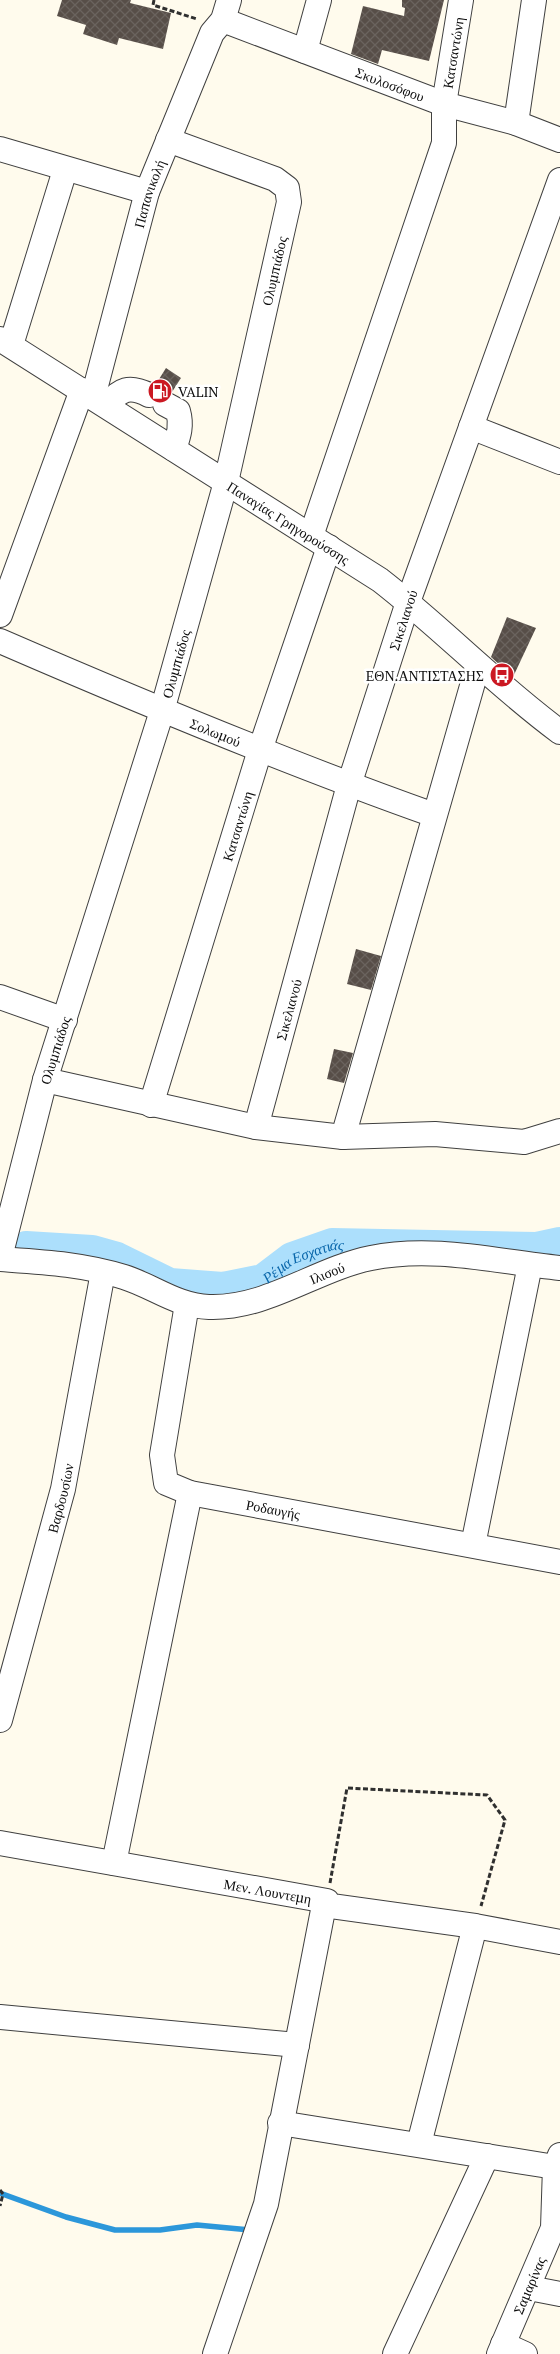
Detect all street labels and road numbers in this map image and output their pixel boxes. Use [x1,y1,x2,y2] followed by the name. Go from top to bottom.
[437,15,468,90] street label: Κατσαντώνη
[353,62,428,105] street label: Σκυλοσόφου
[128,156,169,230] street label: Παπανικολή
[257,234,291,307] street label: Ολυμπιάδος
[224,476,354,568] street label: Παναγίας Γρηγορούσσης
[384,587,421,653] street label: Σικελιανού
[157,627,194,700] street label: Ολυμπιάδος
[187,713,244,751] street label: Σολωμού
[217,788,256,863] street label: Κατσαντώνη
[271,976,305,1042] street label: Σικελιανού
[35,1013,74,1087] street label: Ολυμπιάδος
[306,1257,347,1288] street label: Ιλισού
[42,1462,77,1535] street label: Βαρδουσίων
[245,1494,302,1523] street label: Ροδαυγής
[222,1873,313,1908] street label: Μεν. Λουντεμη
[508,2253,549,2317] street label: Σαμαρίνας

